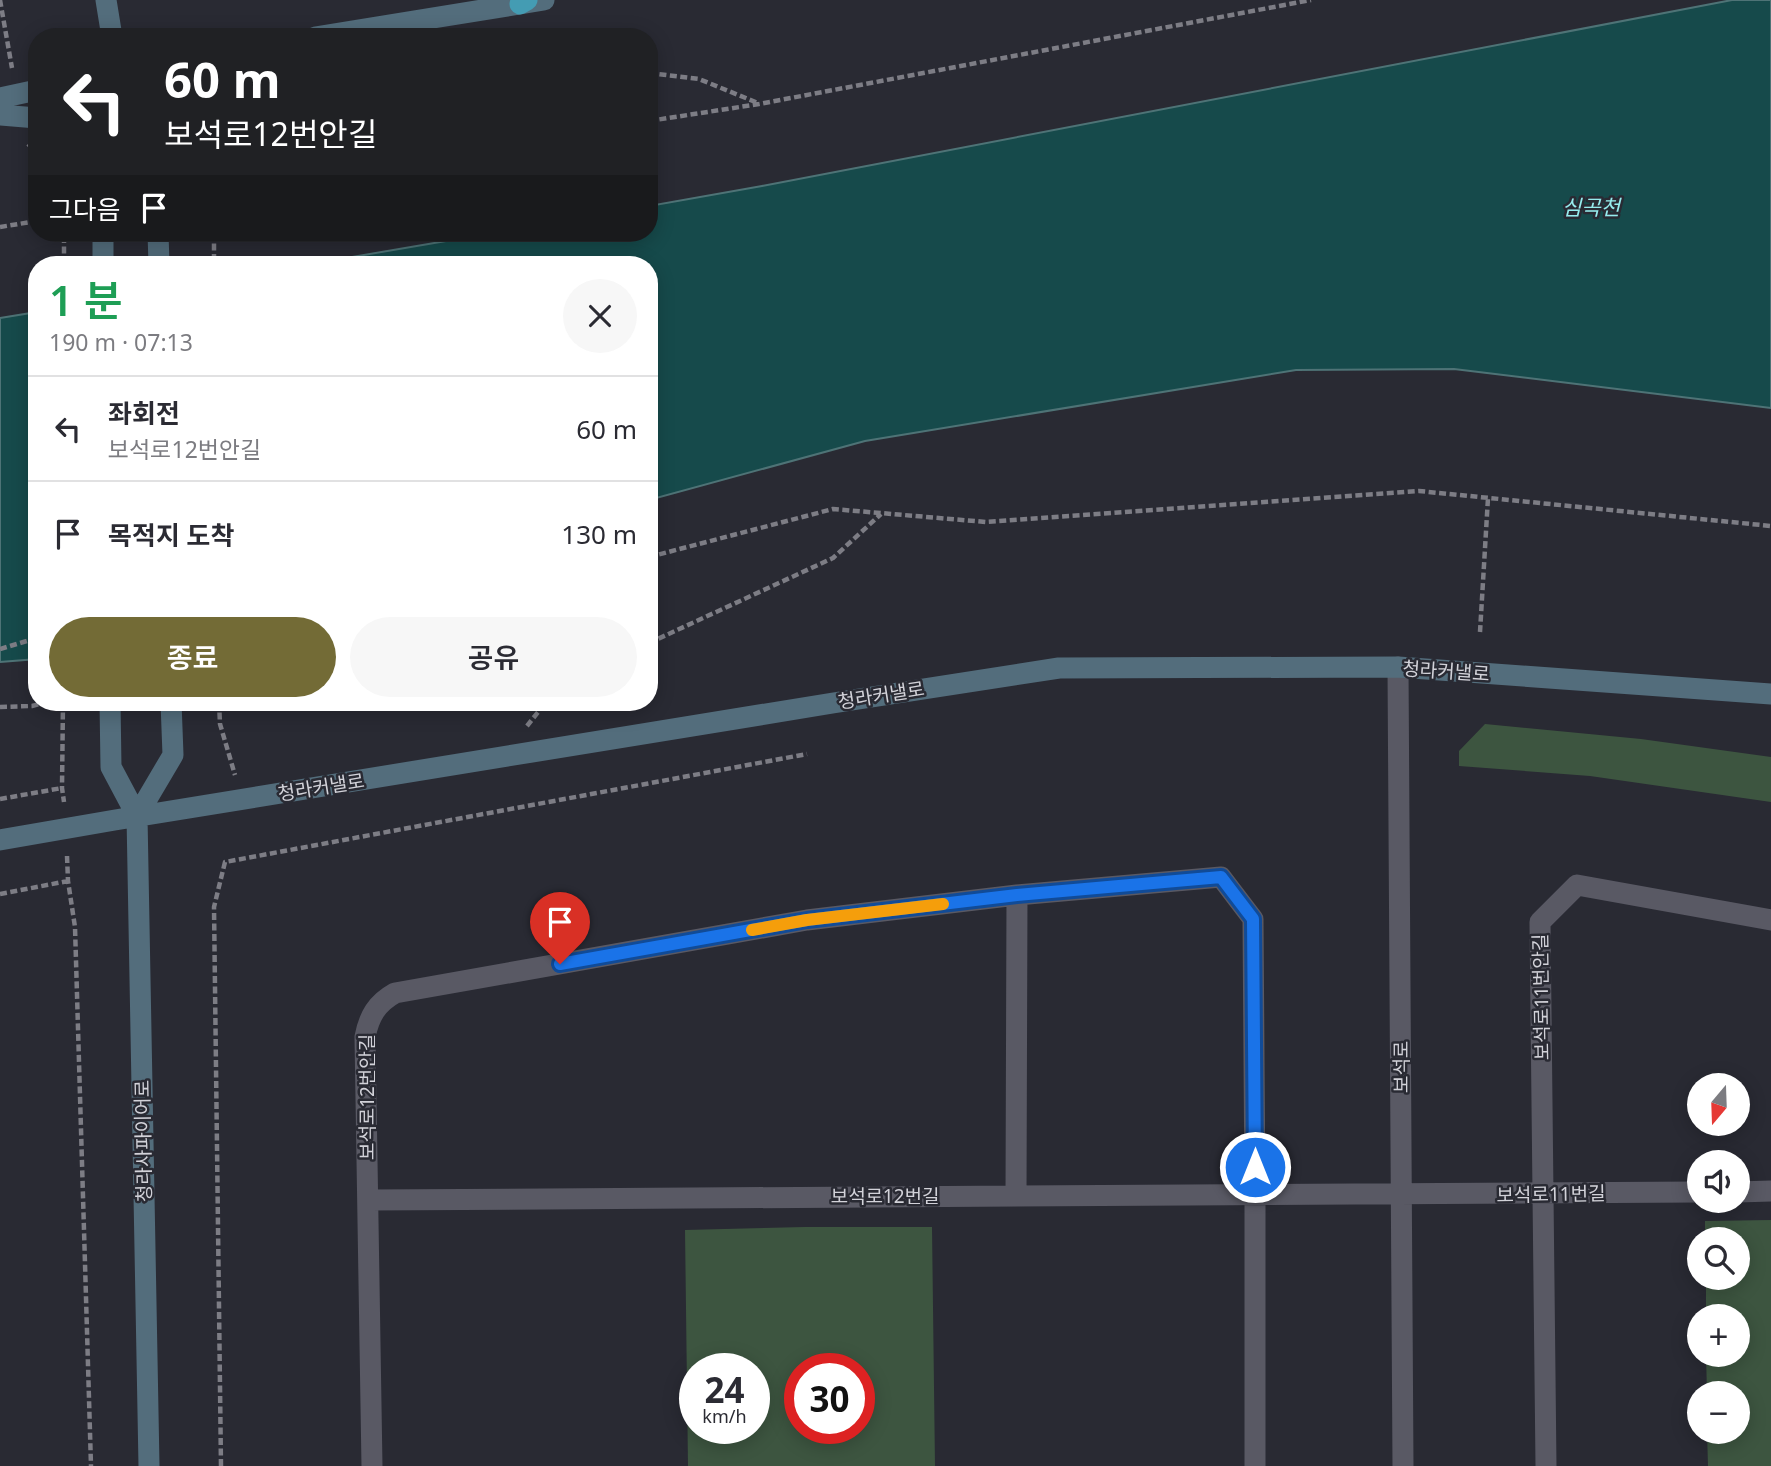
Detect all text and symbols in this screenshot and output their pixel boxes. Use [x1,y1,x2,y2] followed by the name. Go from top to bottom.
[164,46,281,112] text: 60 m
[49,56,140,147] icon: left
[164,112,377,155] text: 보석로12번안길
[135,189,173,227] icon: arrive
[49,191,121,227] text: 그다음
[1562,193,1623,221] water label: 심곡천
[49,271,123,328] text: 1 분
[563,279,637,353] button: close
[49,326,193,358] text: 190 m · 07:13
[108,395,180,431] text: 좌회전
[49,410,87,448] icon: left
[576,411,637,447] text: 60 m
[108,433,261,465] text: 보석로12번안길
[49,515,87,553] icon: arrive
[561,516,637,552] text: 130 m
[108,517,234,553] text: 목적지 도착
[49,617,336,697] button: 종료
[350,617,637,697] button: 공유
[1401,655,1491,687] street label: 청라커낼로
[836,675,926,715] street label: 청라커낼로
[276,767,366,807] street label: 청라커낼로
[530,892,590,964] pin
[541,903,579,941] icon: arrive
[1527,933,1555,1061] street label: 보석로11번안길
[354,1034,380,1160] street label: 보석로12번안길
[1388,1041,1414,1093] street label: 보석로
[1687,1073,1750,1136] north arrow
[1687,1073,1750,1444] map controls
[129,1080,157,1202] street label: 청라사파이어로
[1218,1130,1292,1204] position arrow
[1687,1150,1750,1213] button: sound
[1496,1180,1606,1208] street label: 보석로11번길
[830,1183,940,1209] street label: 보석로12번길
[1687,1227,1750,1290] button: search
[1687,1304,1750,1367] button: +
[784,1353,875,1444] speed limit sign: 30
[704,1366,745,1413] text: 24
[1687,1381,1750,1444] button: −
[702,1404,747,1428] text: km/h

